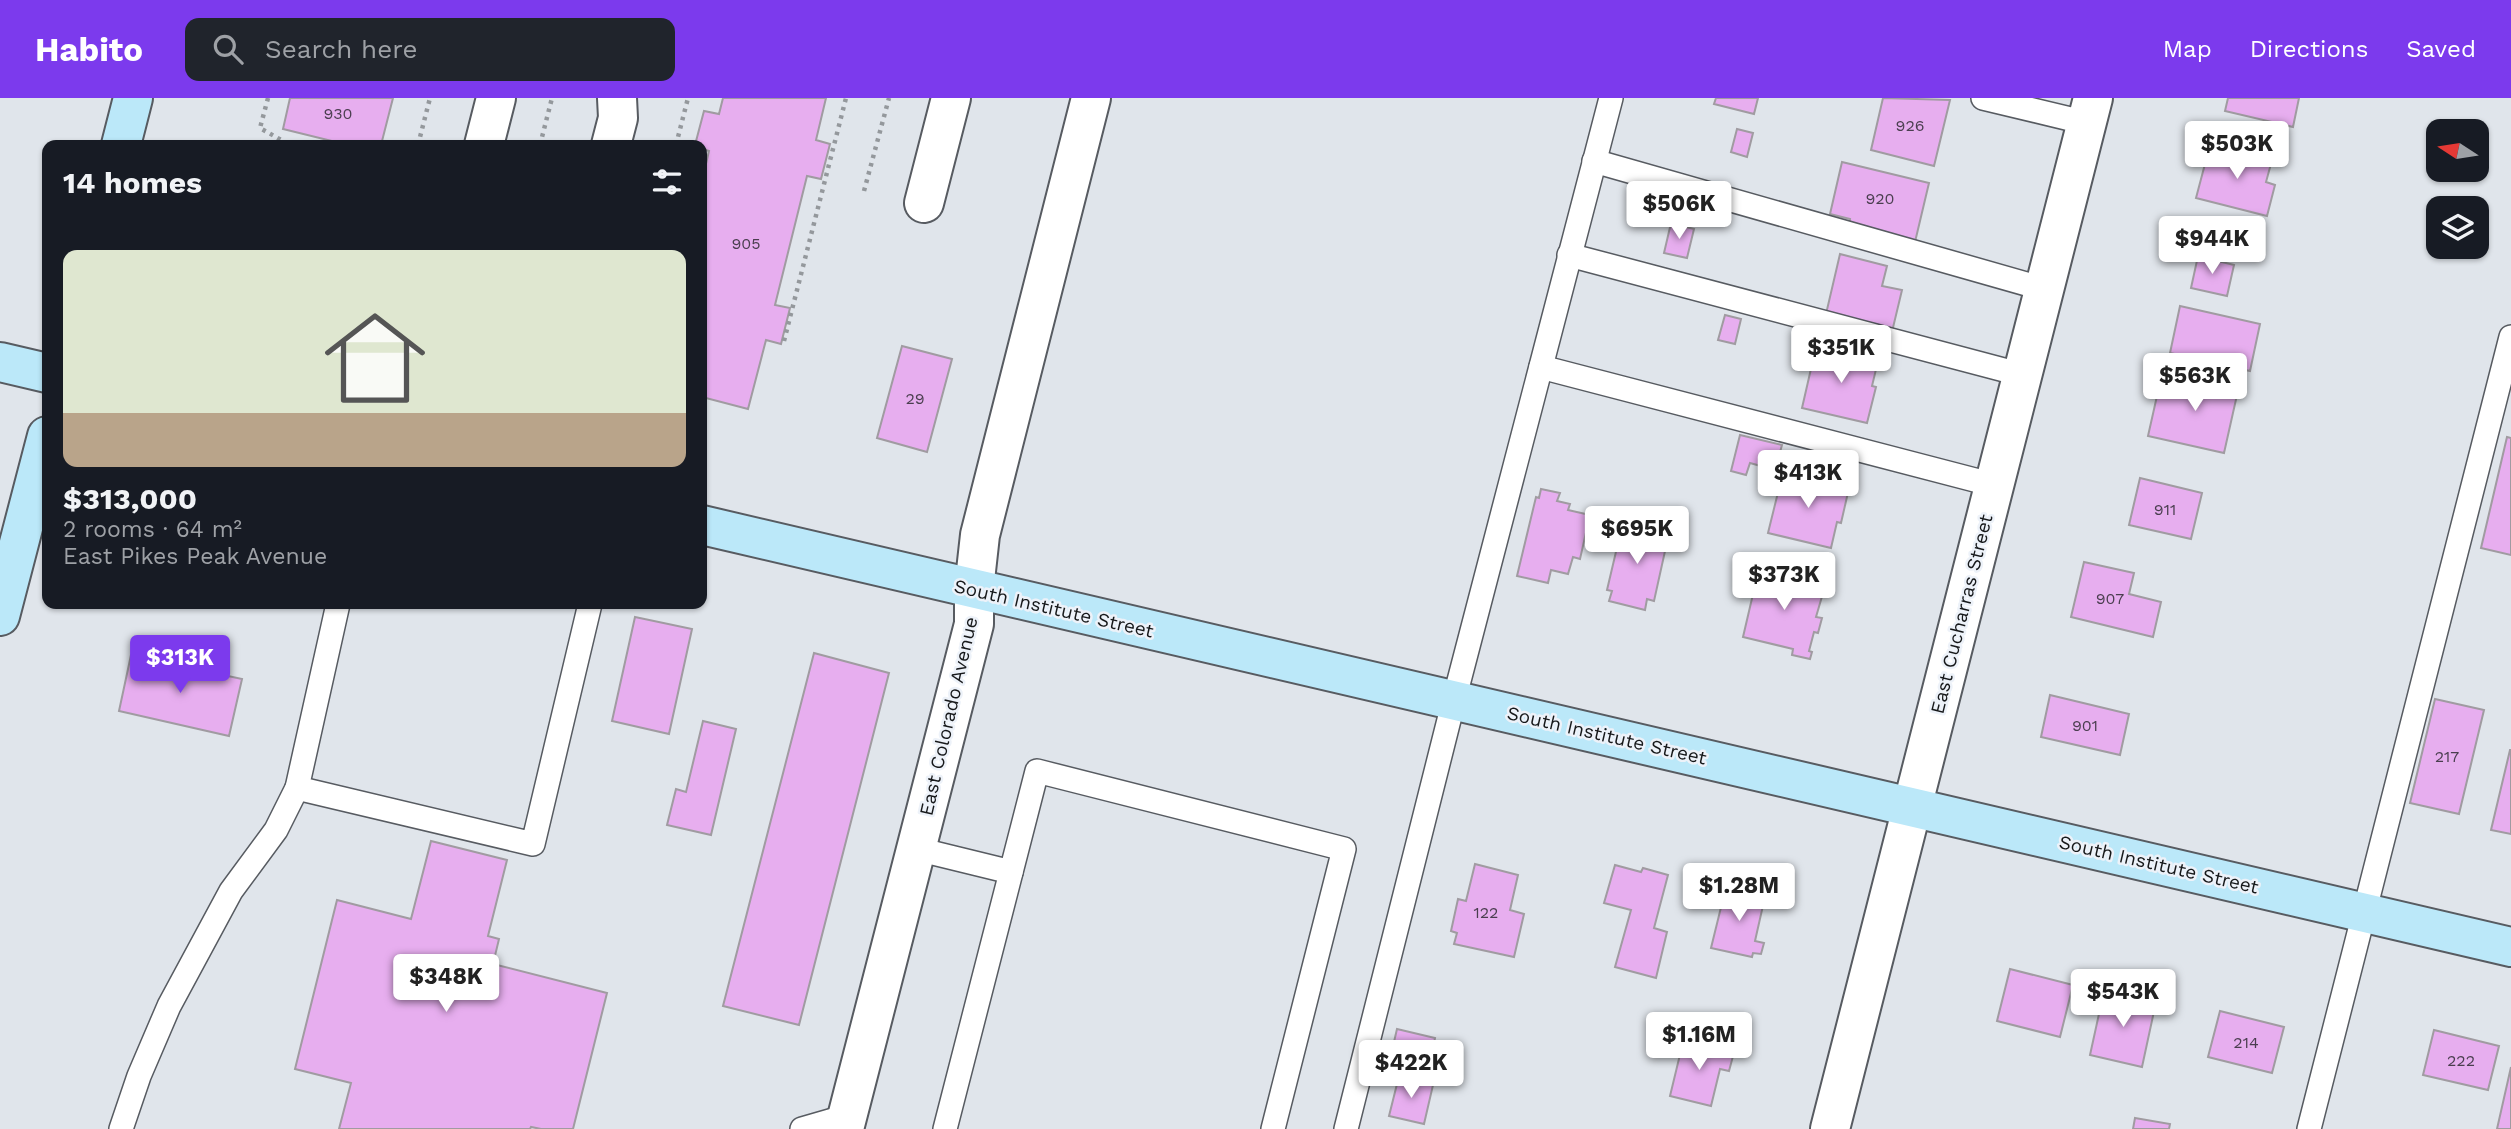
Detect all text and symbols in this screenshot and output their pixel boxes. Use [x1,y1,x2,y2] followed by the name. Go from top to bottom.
[185,18,675,81] search box
[35,30,143,69] text: Habito
[209,30,247,68] icon: search
[265,34,417,64] text: Search here
[2163,35,2212,63] text: Map
[2250,35,2368,63] text: Directions
[2406,35,2476,63] text: Saved
[324,104,352,123] house number: 930
[1896,116,1924,135] house number: 926
[2426,119,2488,182] north arrow
[2426,119,2489,259] map controls
[2188,122,2286,181] pin: $503K
[2201,130,2273,157] text: $503K
[648,163,686,201] icon: filters
[63,165,202,200] text: 14 homes
[1630,181,1728,241] pin: $506K
[1865,189,1895,208] house number: 920
[1642,190,1716,217] text: $506K
[2426,196,2489,259] button: layers
[2163,216,2261,276] pin: $944K
[2175,225,2249,252] text: $944K
[731,234,761,253] house number: 905
[312,295,438,421] icon: home
[1792,326,1890,385] pin: $351K
[1807,334,1875,361] text: $351K
[2146,354,2244,413] pin: $563K
[2159,362,2231,389] text: $563K
[905,389,925,408] house number: 29
[1759,450,1857,510] pin: $413K
[1774,459,1842,486] text: $413K
[63,481,197,516] text: $313,000
[2154,500,2176,519] house number: 911
[1588,506,1686,566] pin: $695K
[1926,512,1997,716] street label: East Cucharras Street
[1601,515,1673,542] text: $695K
[63,516,242,543] text: 2 rooms · 64 m²
[63,543,327,570] text: East Pikes Peak Avenue
[1735,552,1833,612] pin: $373K
[1748,561,1820,588] text: $373K
[952,574,1156,643] street label: South Institute Street
[2096,589,2124,608] house number: 907
[914,614,983,818] street label: East Colorado Avenue
[131,636,229,695] pin: $313K
[146,644,214,671] text: $313K
[1505,701,1709,770] street label: South Institute Street
[2072,716,2098,735] house number: 901
[2435,747,2459,766] house number: 217
[2057,830,2261,899] street label: South Institute Street
[1682,864,1796,923] pin: $1.28M
[1699,872,1779,899] text: $1.28M
[1474,903,1498,922] house number: 122
[397,954,495,1014] pin: $348K
[409,963,483,990] text: $348K
[2074,970,2172,1029] pin: $543K
[2087,978,2159,1005] text: $543K
[1642,1012,1756,1072] pin: $1.16M
[1662,1021,1736,1048] text: $1.16M
[2233,1033,2259,1052] house number: 214
[1362,1040,1460,1100] pin: $422K
[1375,1049,1447,1076] text: $422K
[2447,1051,2475,1070] house number: 222

